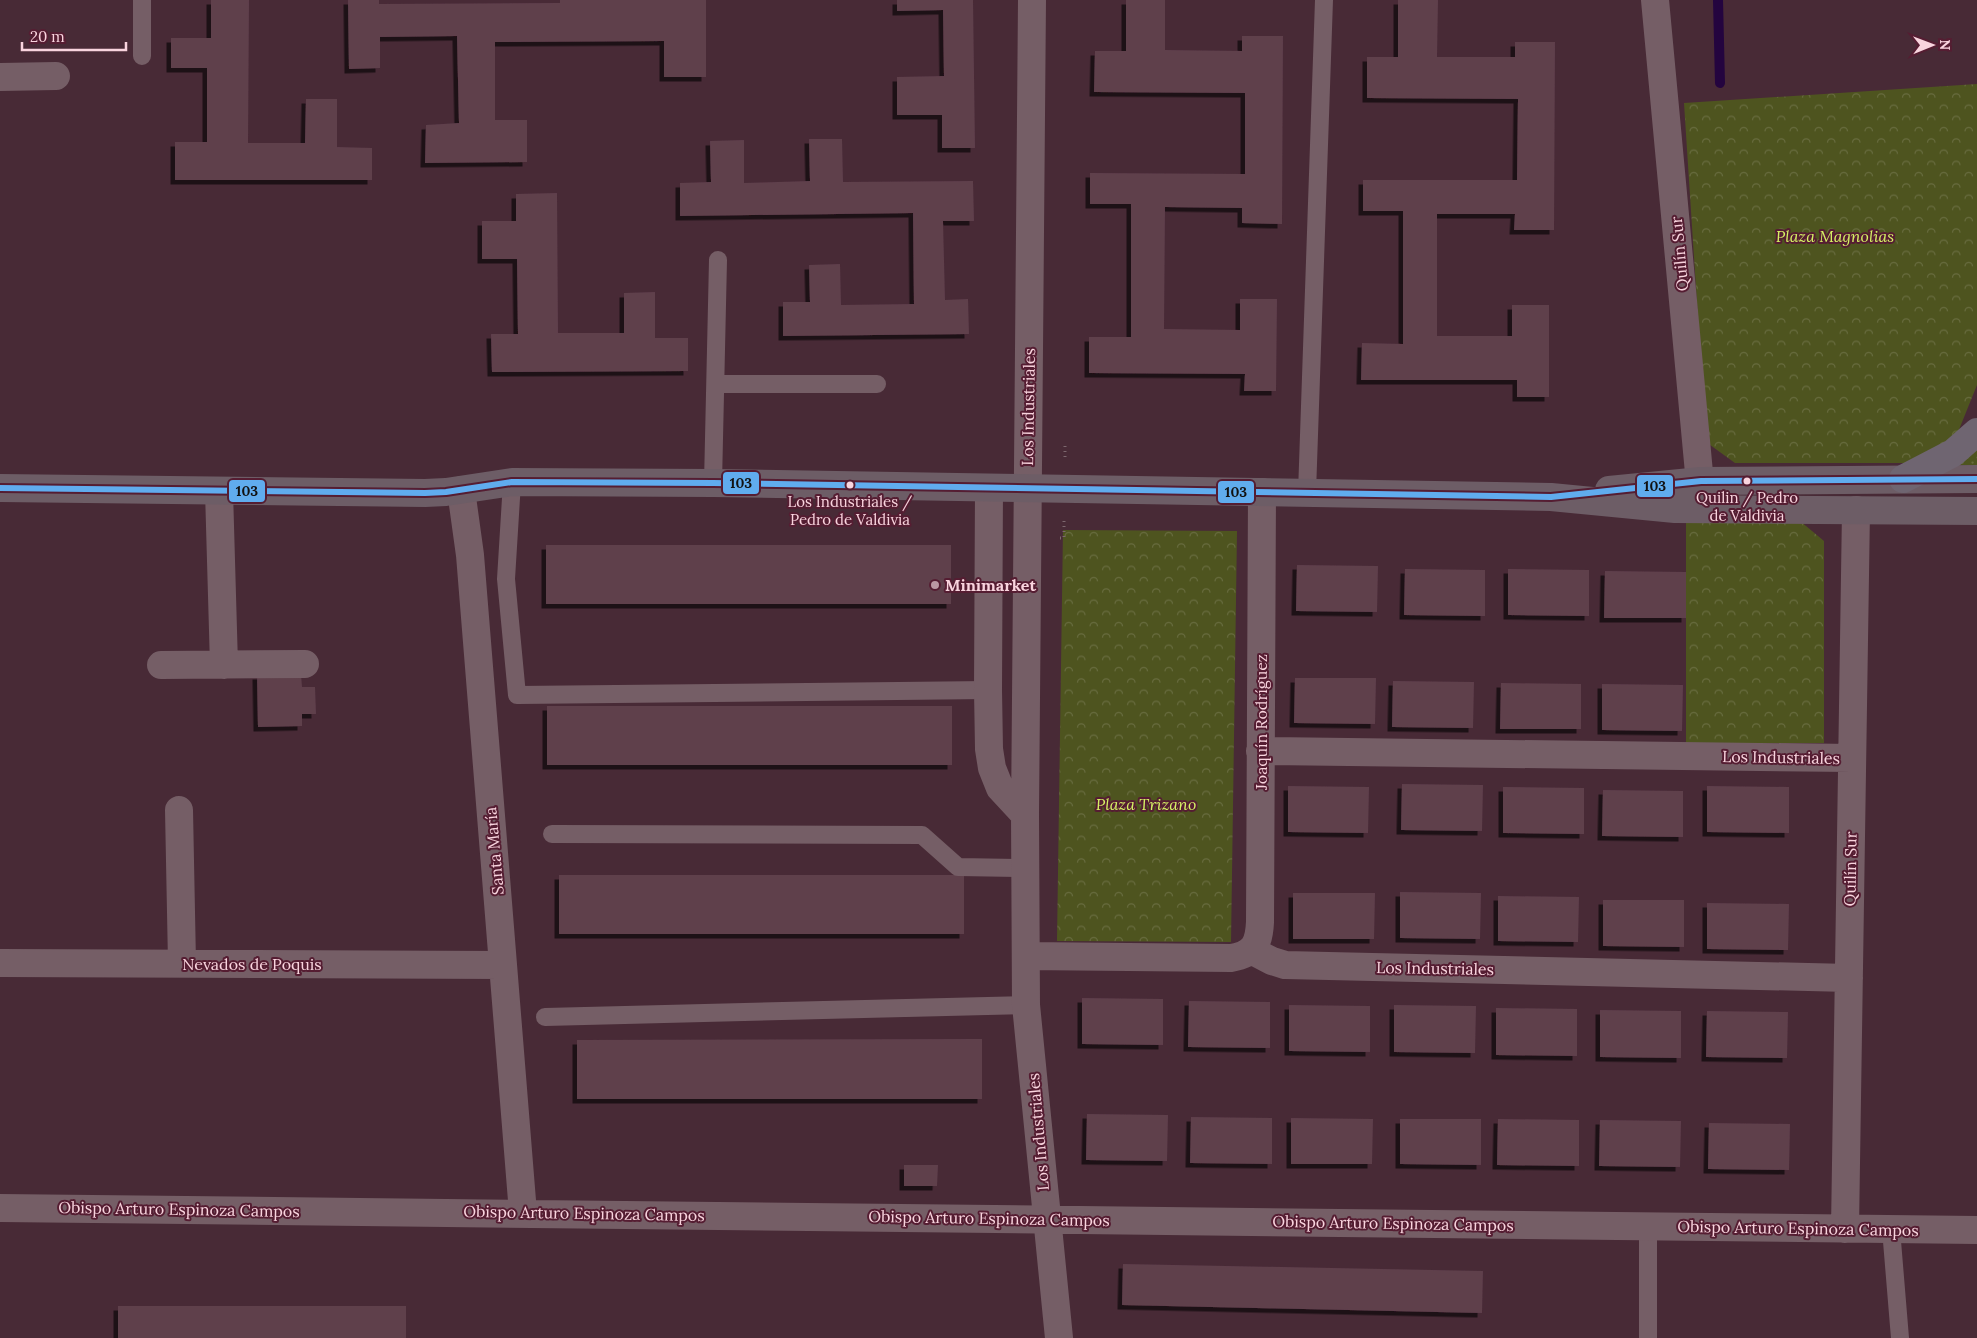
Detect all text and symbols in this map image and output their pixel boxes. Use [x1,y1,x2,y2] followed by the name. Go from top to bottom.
[22,20,126,52] scale bar
[1907,20,1957,70] north arrow
[30,27,65,46] text: 20 m
[1936,39,1954,51] text: N
[1666,216,1692,292] street label: Quilín Sur
[1776,226,1894,246] park label: Plaza Magnolias
[1017,348,1039,466] street label: Los Industriales
[722,471,760,495] line badge: 103
[730,474,752,492] text: 103
[1636,474,1674,498] line badge: 103
[1742,476,1752,486] marker: Quilin / Pedro de Valdivia
[1644,477,1666,495] text: 103
[228,479,266,503] line badge: 103
[845,480,855,490] marker: Los Industriales / Pedro de Valdivia
[1217,480,1255,504] line badge: 103
[236,482,258,500] text: 103
[1225,483,1247,501] text: 103
[1696,488,1798,525] place label: Quilin / Pedro de Valdivia
[788,492,913,529] place label: Los Industriales / Pedro de Valdivia
[945,575,1036,595] place label: Minimarket
[929,579,941,591] marker: Minimarket
[1251,654,1271,791] street label: Joaquín Rodríguez
[1722,746,1840,768] street label: Los Industriales
[1096,794,1196,814] park label: Plaza Trizano
[480,806,508,896] street label: Santa María
[1839,831,1861,907] street label: Quilín Sur
[182,954,322,974] street label: Nevados de Poquis
[1376,957,1494,979] street label: Los Industriales
[1023,1072,1053,1192] street label: Los Industriales
[58,1197,300,1221] street label: Obispo Arturo Espinoza Campos
[463,1201,705,1225] street label: Obispo Arturo Espinoza Campos
[868,1206,1110,1230] street label: Obispo Arturo Espinoza Campos
[1272,1211,1514,1235] street label: Obispo Arturo Espinoza Campos
[1677,1216,1919,1240] street label: Obispo Arturo Espinoza Campos

